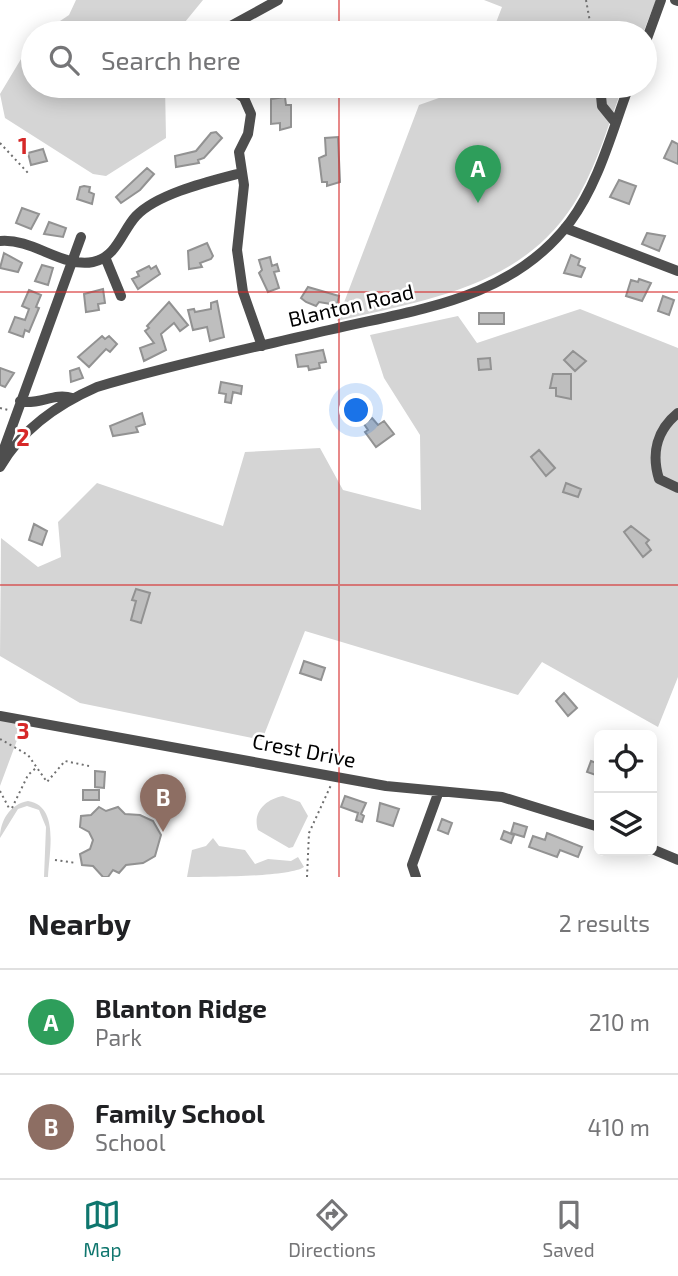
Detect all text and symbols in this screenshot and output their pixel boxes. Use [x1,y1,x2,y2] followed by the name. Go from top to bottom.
[21,21,657,98] search box
[45,41,83,79] icon: search
[101,44,241,75] text: Search here
[18,131,28,159] text: 1
[455,145,501,203] pin: A
[285,278,416,331] street label: Blanton Road
[339,393,373,427] your location
[16,423,30,451] text: 2
[16,716,30,744] text: 3
[251,727,358,772] street label: Crest Drive
[594,730,657,856] map controls
[594,730,657,793] button: locate
[140,774,186,832] pin: B
[594,793,657,856] button: layers
[28,905,131,941] text: Nearby
[559,909,650,937] text: 2 results
[95,992,267,1023] text: Blanton Ridge
[43,1008,59,1036] text: A
[589,1008,650,1036] text: 210 m
[95,1023,142,1051] text: Park
[95,1097,265,1128] text: Family School
[44,1113,58,1141] text: B
[588,1113,650,1141] text: 410 m
[95,1128,165,1156] text: School
[83,1196,121,1261] tab: Map
[288,1196,376,1261] tab: Directions
[542,1196,595,1261] tab: Saved

